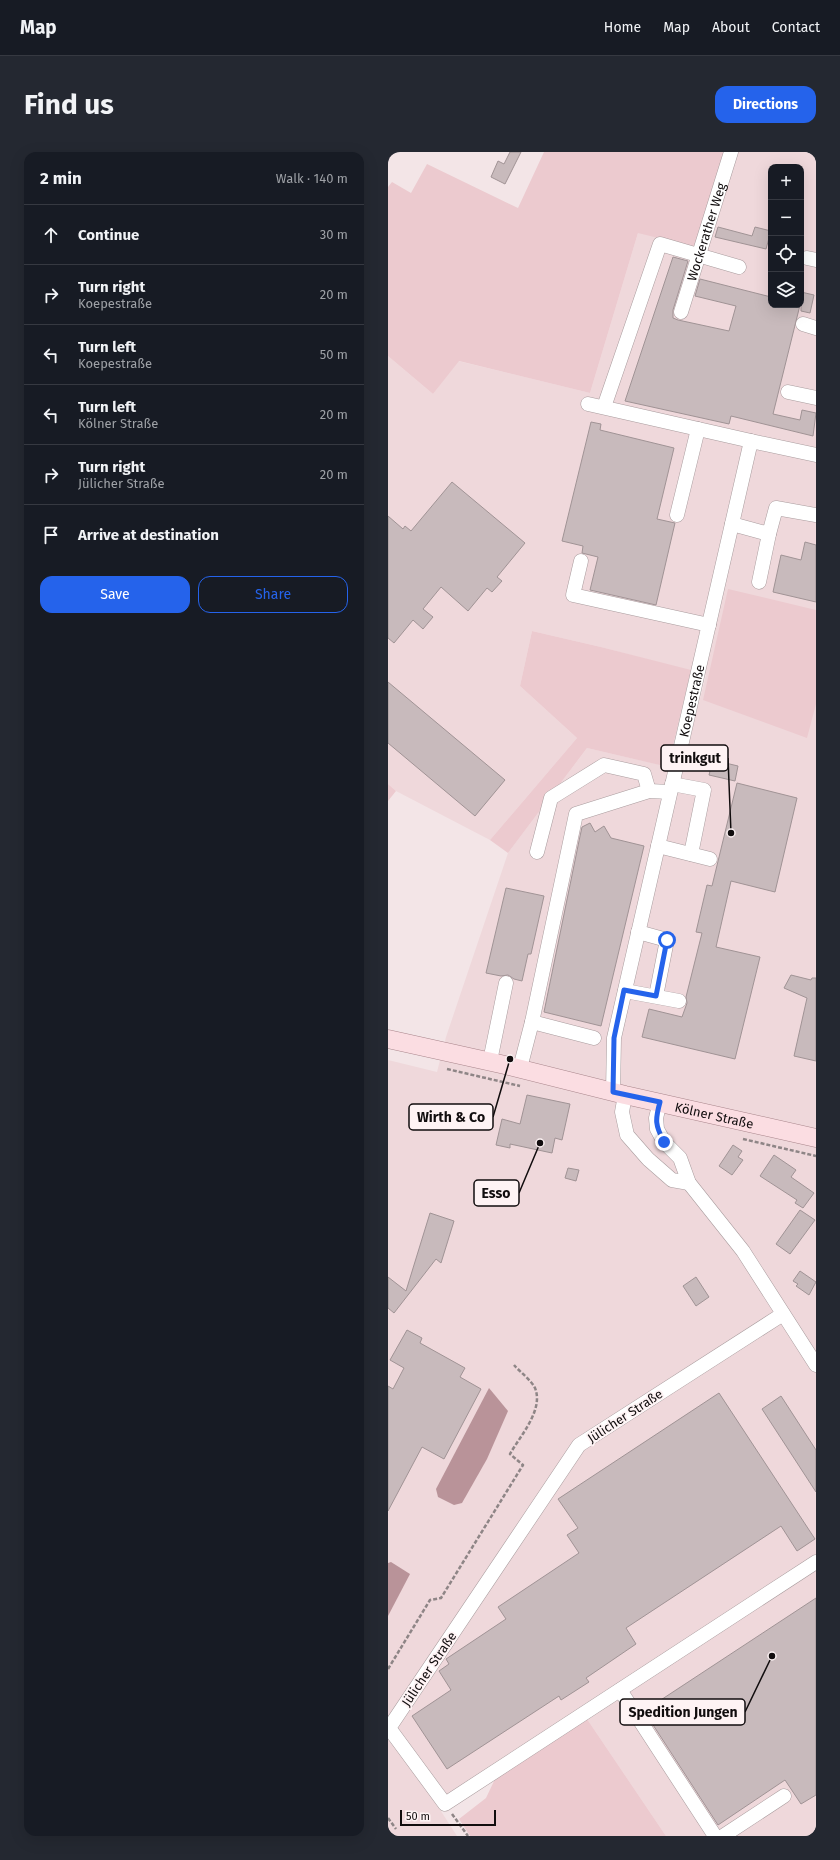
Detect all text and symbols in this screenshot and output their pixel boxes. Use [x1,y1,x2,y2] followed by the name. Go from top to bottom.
[20,16,57,39] text: Map
[604,19,641,36] text: Home
[663,19,690,36] text: Map
[712,19,750,36] text: About
[772,19,820,36] text: Contact
[715,86,816,123] button: Directions
[24,88,114,121] text: Find us
[768,164,804,308] map controls
[768,164,804,200] button: +
[40,168,82,189] text: 2 min
[276,171,348,186] text: Walk · 140 m
[684,181,729,283] street label: Wockerather Weg
[768,200,804,236] button: −
[40,224,62,246] icon: ahead
[78,226,139,244] text: Continue
[320,227,348,242] text: 30 m
[768,236,804,272] button: locate
[768,272,804,308] button: layers
[78,278,145,296] text: Turn right
[40,284,62,306] icon: right
[320,287,348,302] text: 20 m
[78,296,152,311] text: Koepestraße
[78,338,136,356] text: Turn left
[40,344,62,366] icon: left
[320,347,348,362] text: 50 m
[78,356,152,371] text: Koepestraße
[78,398,136,416] text: Turn left
[40,404,62,426] icon: left
[320,407,348,422] text: 20 m
[78,416,158,431] text: Kölner Straße
[78,458,145,476] text: Turn right
[40,464,62,486] icon: right
[320,467,348,482] text: 20 m
[78,476,165,491] text: Jülicher Straße
[40,524,62,546] icon: arrive
[78,526,219,544] text: Arrive at destination
[40,576,190,613] button: Save
[198,576,348,613] button: Share
[676,663,707,739] street label: Koepestraße
[661,745,728,771] callout: trinkgut
[669,750,721,767] text: trinkgut
[658,931,676,949] route start
[673,1099,755,1131] street label: Kölner Straße
[409,1104,493,1130] callout: Wirth & Co
[417,1109,485,1126] text: Wirth & Co
[655,1133,673,1151] route end
[474,1180,519,1206] callout: Esso
[482,1185,510,1202] text: Esso
[585,1386,665,1446] street label: Jülicher Straße
[399,1629,459,1709] street label: Jülicher Straße
[620,1699,745,1725] callout: Spedition Jungen
[628,1704,738,1721] text: Spedition Jungen
[400,1808,496,1827] scale bar
[406,1810,430,1823] text: 50 m

